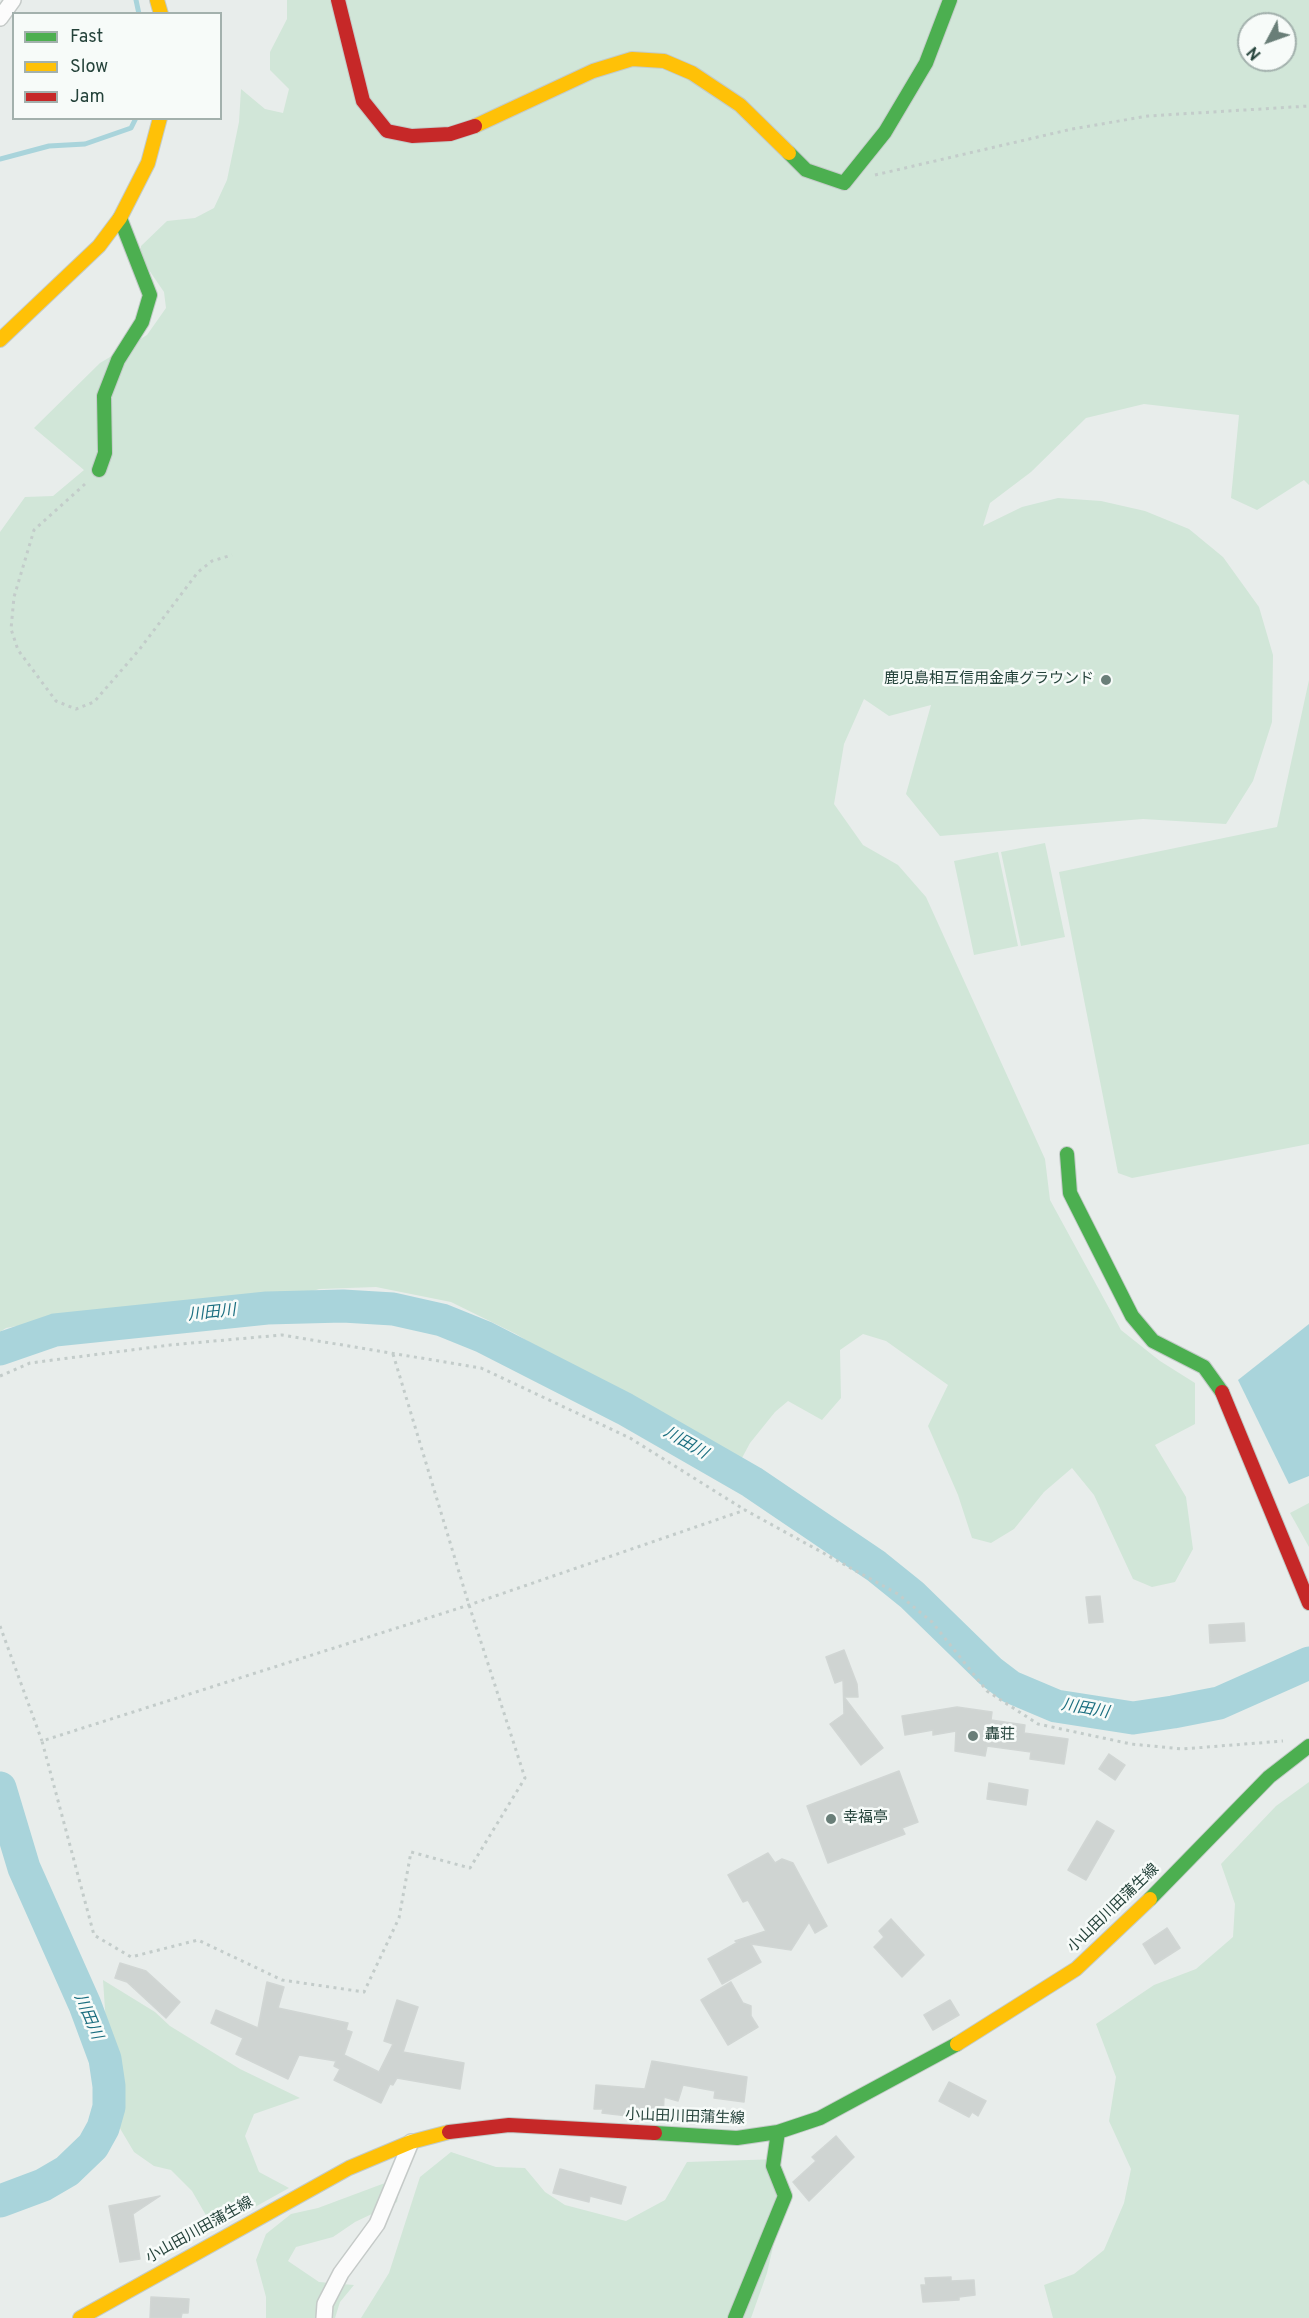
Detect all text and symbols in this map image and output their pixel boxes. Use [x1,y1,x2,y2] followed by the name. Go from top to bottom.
[12,12,222,120] legend
[1237,12,1297,72] north arrow
[70,26,103,49] text: Fast
[1244,42,1266,63] text: N
[70,56,108,79] text: Slow
[70,86,105,109] text: Jam
[884,671,1094,689] place label: 鹿児島相互信用金庫グラウンド
[1099,673,1113,687] marker: 鹿児島相互信用金庫グラウンド
[187,1302,237,1326] water label: 川田川
[659,1424,711,1464] water label: 川田川
[1060,1696,1110,1724] water label: 川田川
[985,1727,1015,1745] place label: 轟荘
[966,1729,980,1743] marker: 轟荘
[843,1810,888,1828] place label: 幸福亭
[824,1812,838,1826] marker: 幸福亭
[1065,1861,1163,1957] street label: 小山田川田蒲生線
[69,1991,105,2043] water label: 川田川
[625,2107,745,2129] street label: 小山田川田蒲生線
[143,2194,257,2268] street label: 小山田川田蒲生線

